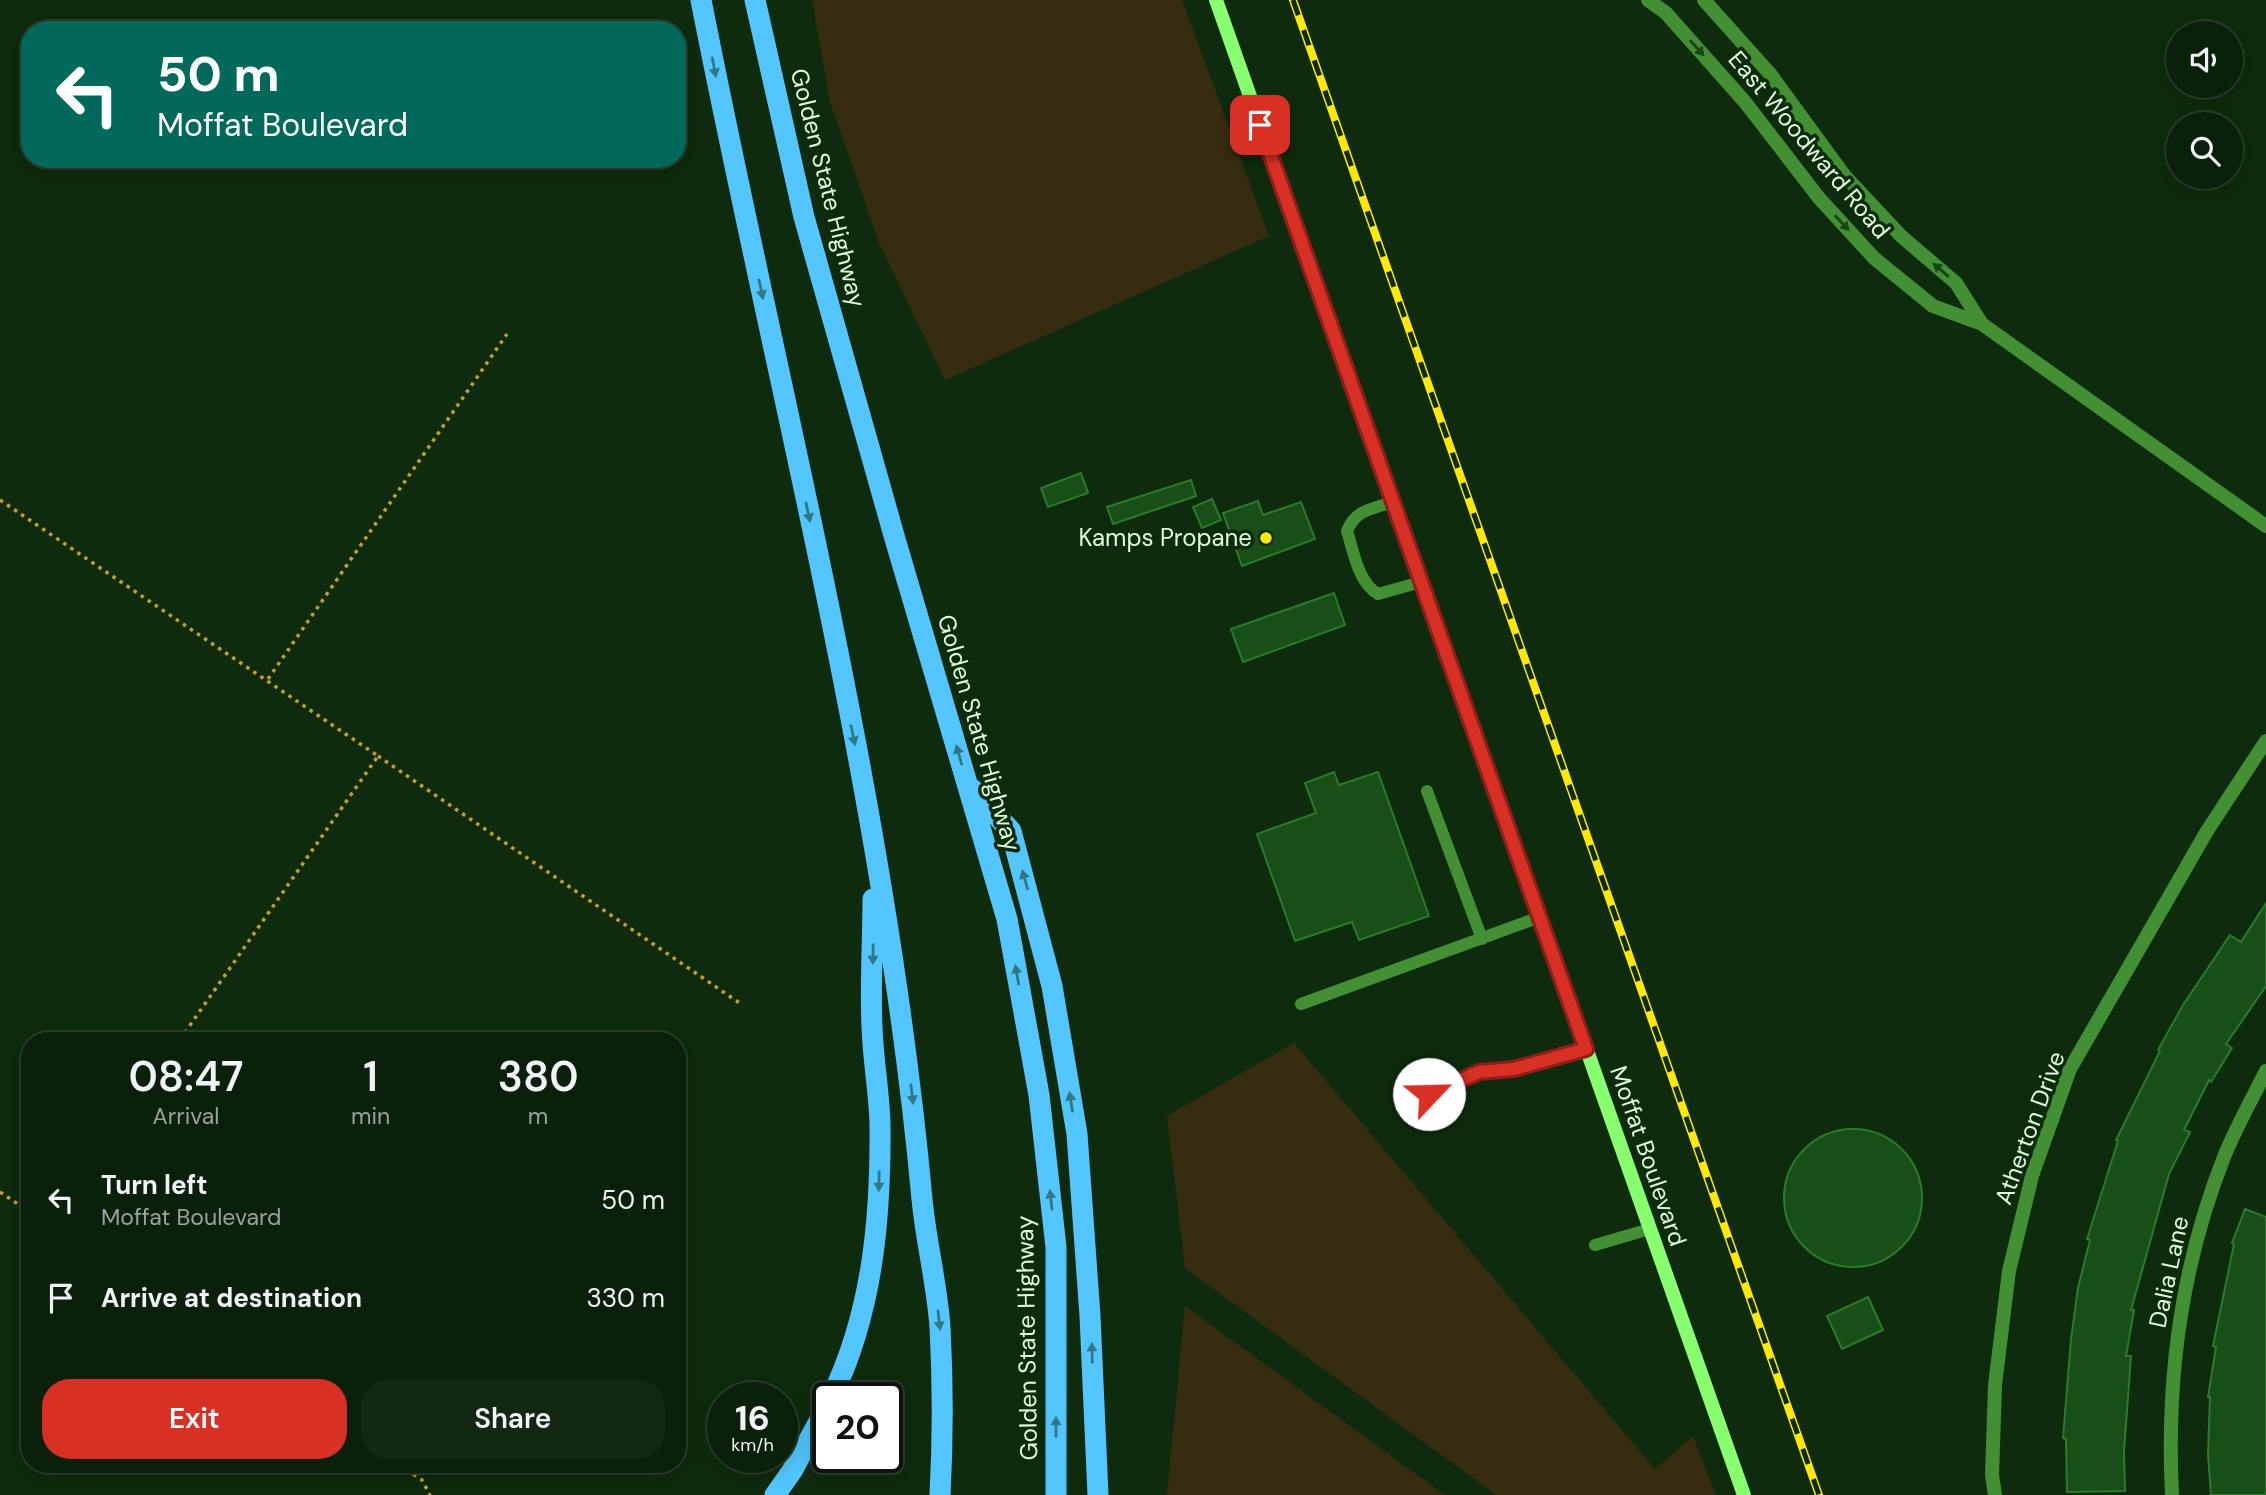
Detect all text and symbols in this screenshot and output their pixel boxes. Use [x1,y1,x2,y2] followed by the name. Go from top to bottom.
[2166,21,2243,189] map controls
[2166,21,2243,98] button: sound
[1688,39,1704,56] one-way arrow
[157,42,280,106] text: 50 m
[1722,44,1897,245] street label: East Woodward Road
[42,49,133,140] icon: left
[708,56,719,78] one-way arrow
[784,65,873,310] street label: Golden State Highway
[1230,95,1290,155] pin
[157,104,408,146] text: Moffat Boulevard
[1241,106,1279,144] icon: arrive
[2166,112,2243,189] button: search
[1833,214,1849,231] one-way arrow
[1933,263,1950,278] one-way arrow
[756,279,767,301] one-way arrow
[802,501,813,523] one-way arrow
[1079,522,1252,553] place label: Kamps Propane
[1258,530,1274,546] marker: Kamps Propane
[931,611,1028,855] street label: Golden State Highway
[848,724,859,746] one-way arrow
[953,744,963,765] one-way arrow
[1020,869,1030,890] one-way arrow
[867,943,878,965] one-way arrow
[1011,964,1022,986] one-way arrow
[1987,1047,2072,1209] street label: Atherton Drive
[129,1049,243,1104] text: 08:47
[363,1049,378,1104] text: 1
[498,1049,578,1104] text: 380
[1392,1057,1466,1131] position arrow
[1603,1062,1694,1250] street label: Moffat Boulevard
[906,1083,917,1105] one-way arrow
[1065,1091,1076,1113] one-way arrow
[152,1101,219,1131] text: Arrival
[351,1101,390,1131] text: min
[528,1101,548,1131] text: m
[101,1168,208,1202] text: Turn left
[873,1171,885,1193] one-way arrow
[42,1181,80,1219] icon: left
[601,1183,665,1217] text: 50 m
[1045,1188,1056,1210] one-way arrow
[101,1202,281,1232] text: Moffat Boulevard
[2142,1213,2195,1330] street label: Dalia Lane
[1009,1215,1044,1461] street label: Golden State Highway
[42,1279,80,1317] icon: arrive
[101,1281,362,1315] text: Arrive at destination
[586,1281,665,1315] text: 330 m
[933,1309,944,1331] one-way arrow
[1086,1342,1097,1364] one-way arrow
[42,1379,347,1459] button: Exit
[361,1379,665,1459] button: Share
[812,1382,903,1473] speed limit sign: 20
[735,1395,770,1441] text: 16
[1050,1416,1062,1438] one-way arrow
[731,1433,774,1457] text: km/h

